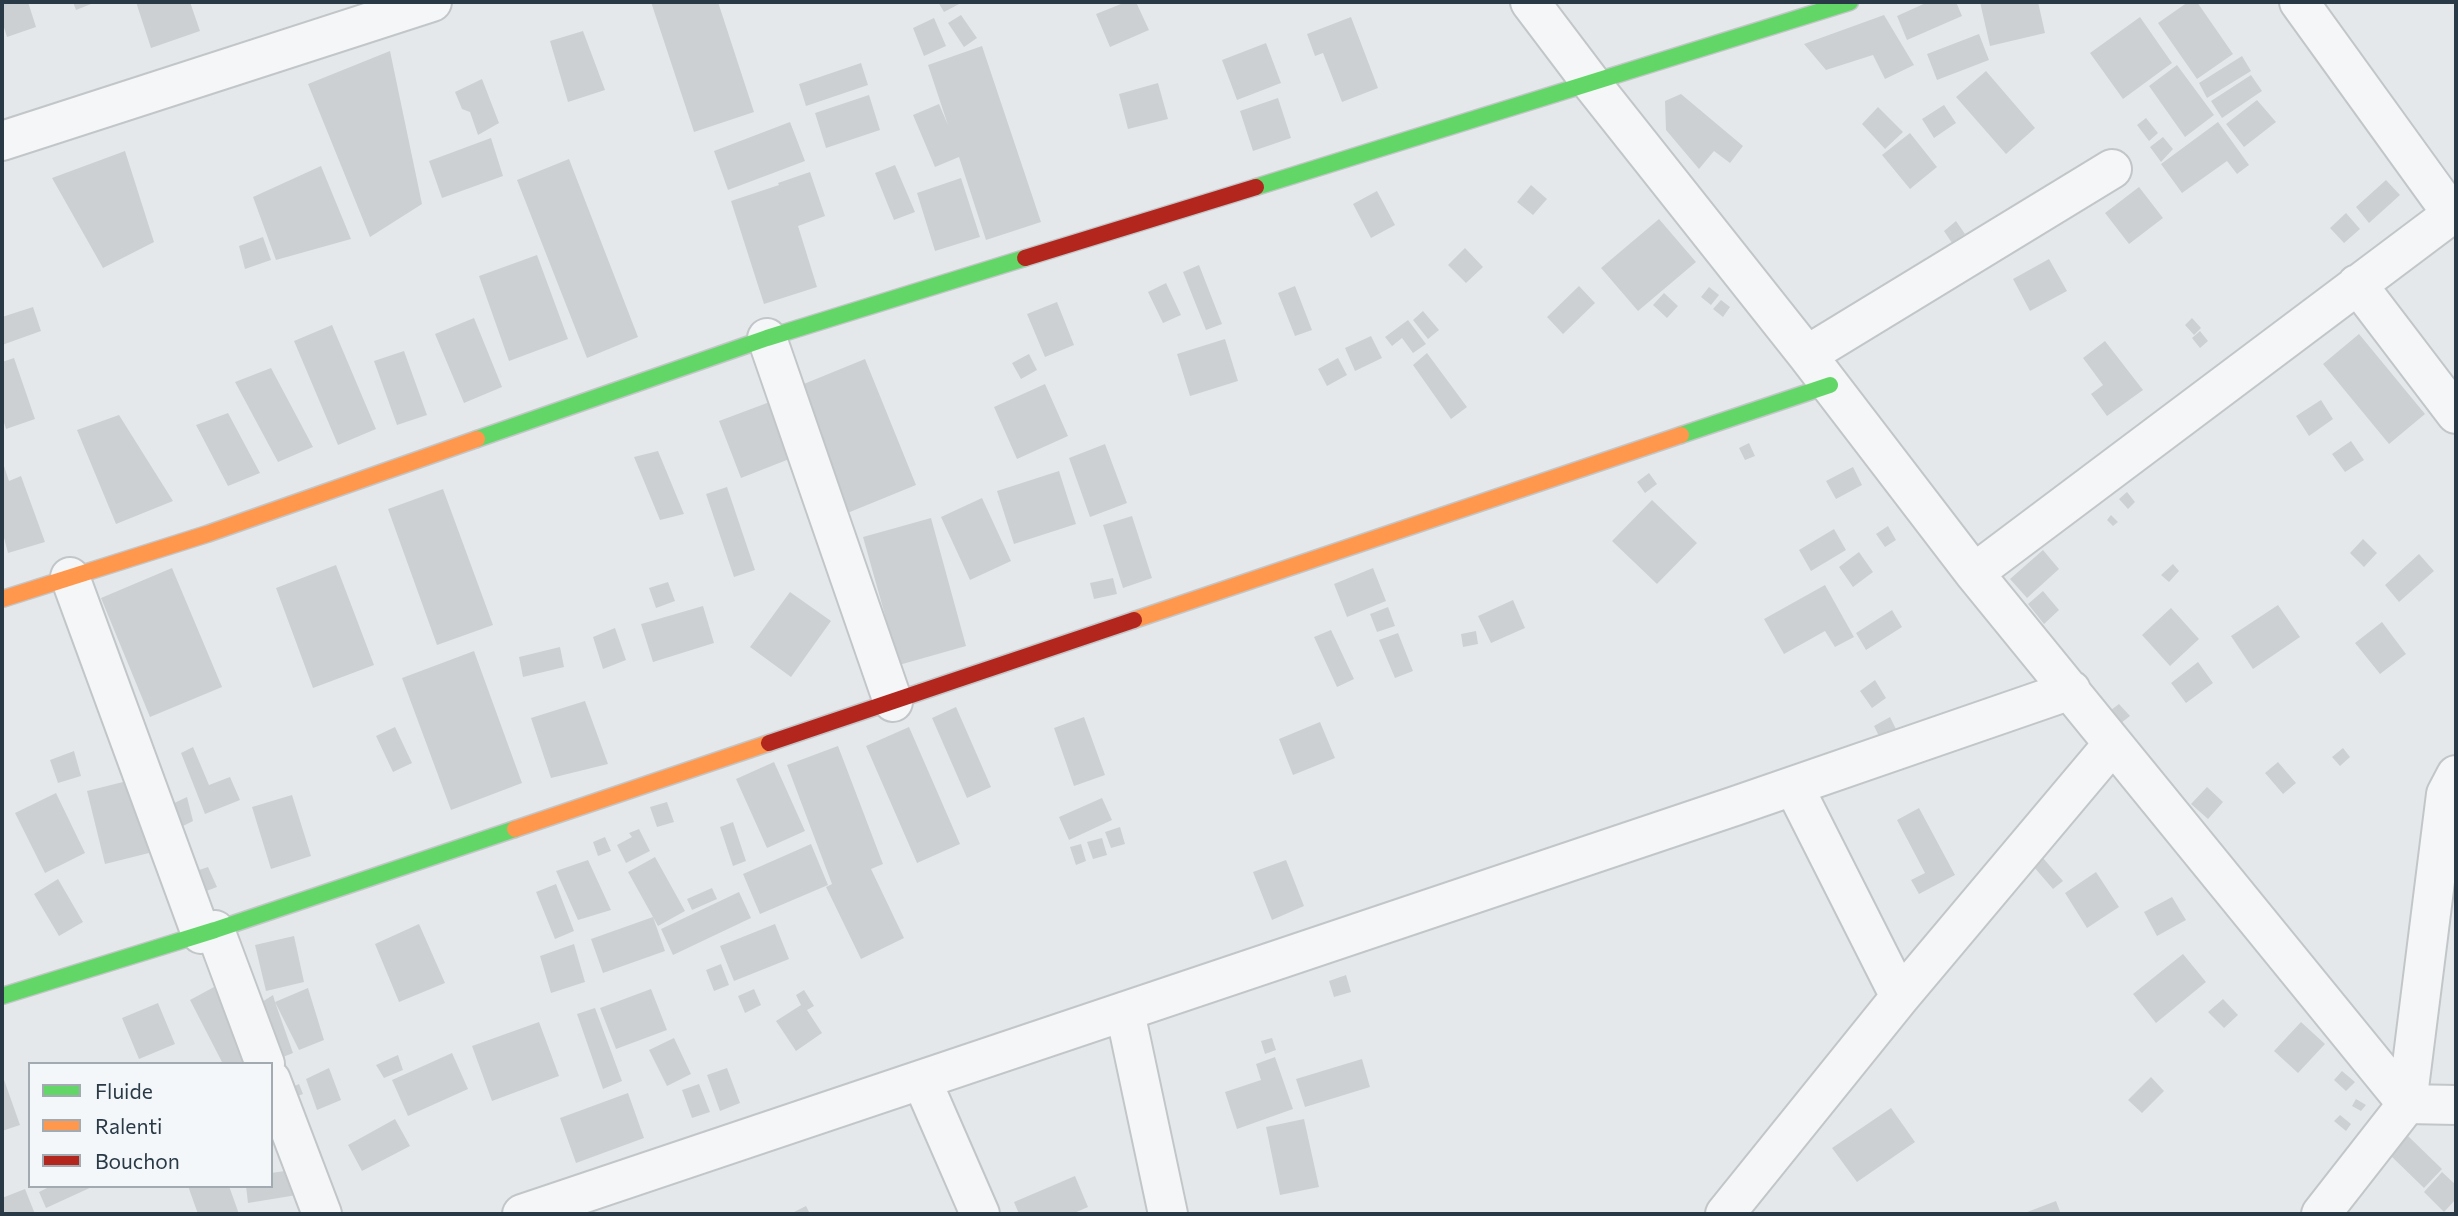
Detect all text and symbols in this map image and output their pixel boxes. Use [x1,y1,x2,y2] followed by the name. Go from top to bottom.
[28,1062,273,1188] legend
[95,1078,153,1103] text: Fluide
[95,1113,162,1138] text: Ralenti
[95,1148,180,1173] text: Bouchon

